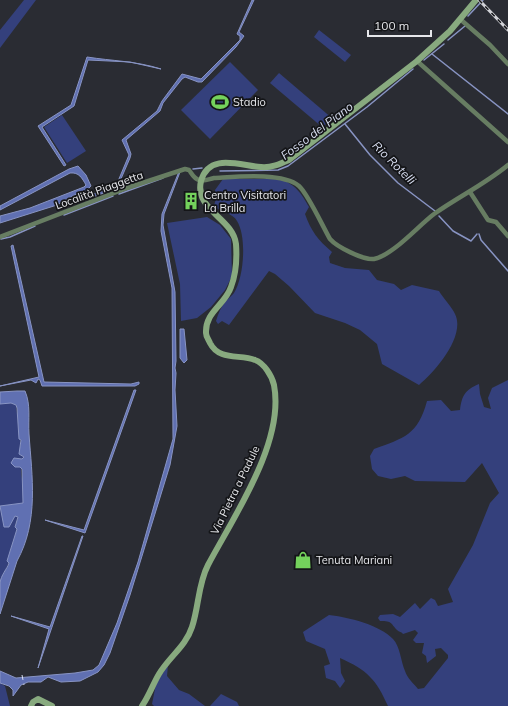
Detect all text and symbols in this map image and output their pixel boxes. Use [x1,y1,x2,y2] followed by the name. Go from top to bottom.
[368,12,431,38] scale bar
[374,18,409,33] text: 100 m
[210,92,230,112] sports icon: Stadio
[233,95,266,109] place label: Stadio
[278,98,356,163] water label: Fosso del Piano
[369,138,419,188] water label: Rio Rotelli
[53,168,145,212] street label: Località Piaggetta
[204,188,286,215] place label: Centro Visitatori La Brilla
[181,191,201,211] building icon: Centro Visitatori La Brilla
[207,443,263,537] street label: Via Pietra a Padule
[293,550,313,570] shop icon: Tenuta Mariani
[316,553,392,567] place label: Tenuta Mariani

